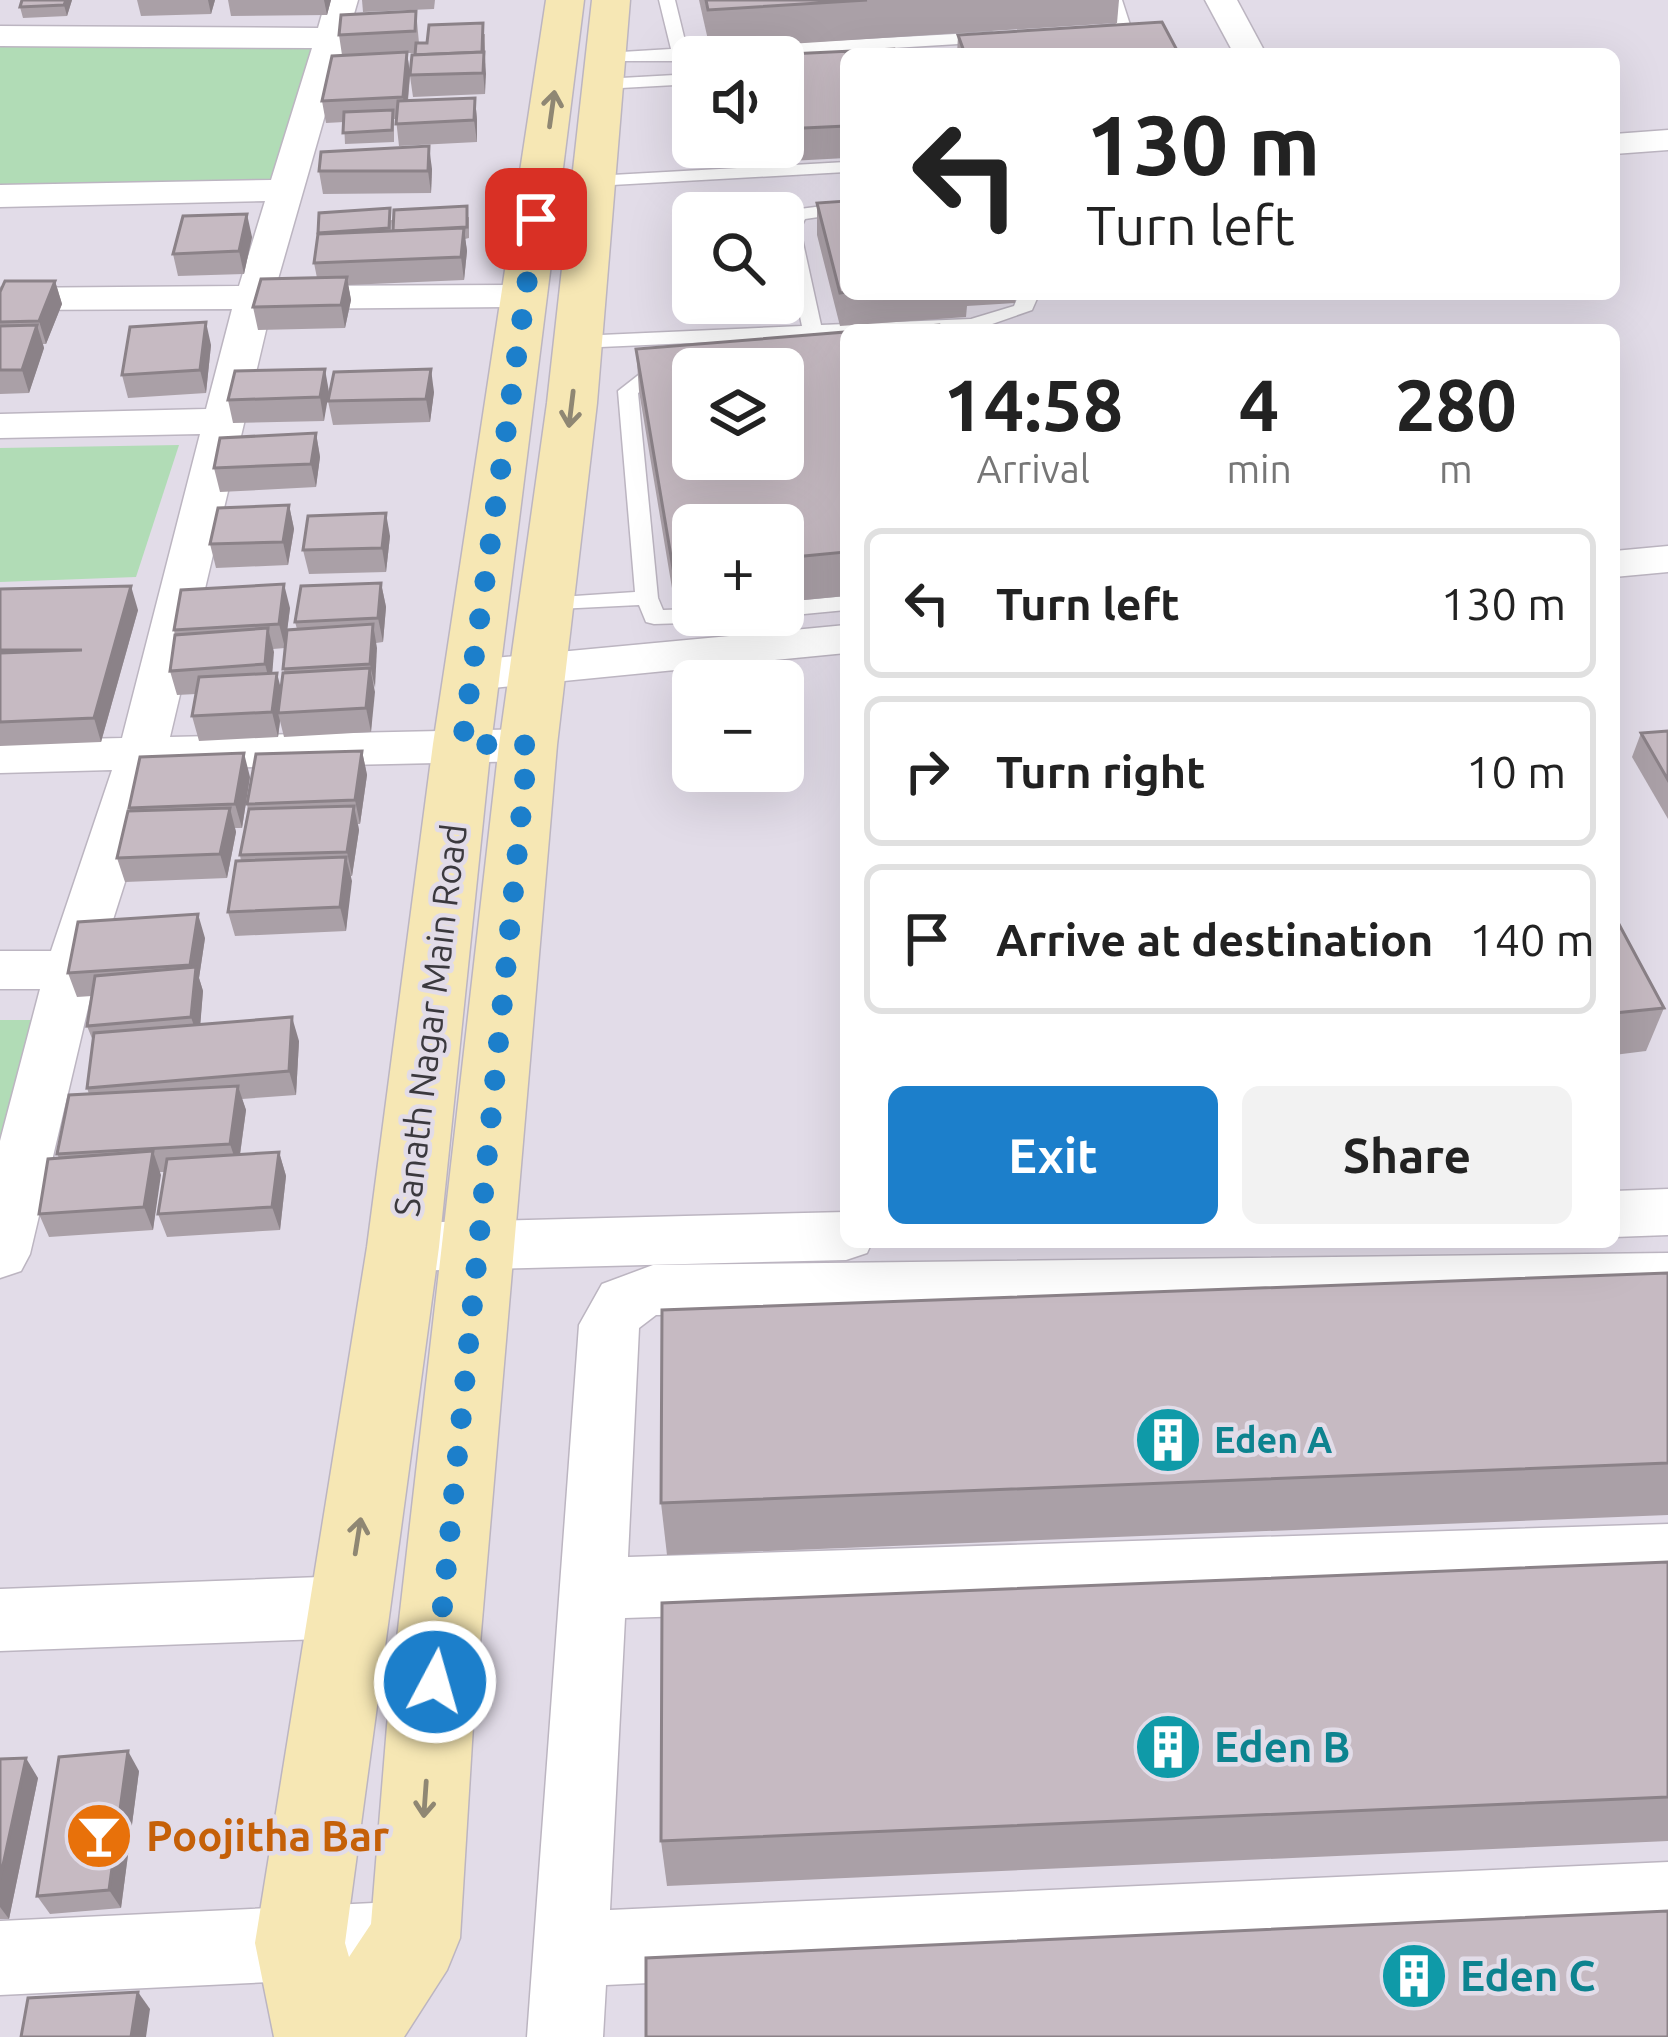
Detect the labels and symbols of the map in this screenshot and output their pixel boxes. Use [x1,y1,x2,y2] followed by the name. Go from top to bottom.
[541,90,563,129] one-way arrow
[485,168,587,270] pin
[559,389,581,428] one-way arrow
[385,821,474,1218] street label: Sanath Nagar Main Road
[1133,1405,1203,1475] building icon: Eden A
[1214,1419,1332,1460] place label: Eden A
[347,1517,370,1556] one-way arrow
[372,1619,498,1745] position arrow
[1133,1712,1203,1782] building icon: Eden B
[1214,1723,1350,1770] place label: Eden B
[413,1779,436,1818] one-way arrow
[64,1801,134,1871] bar icon: Poojitha Bar
[146,1812,389,1859] place label: Poojitha Bar
[1379,1941,1449,2011] building icon: Eden C
[1460,1952,1595,1999] place label: Eden C

